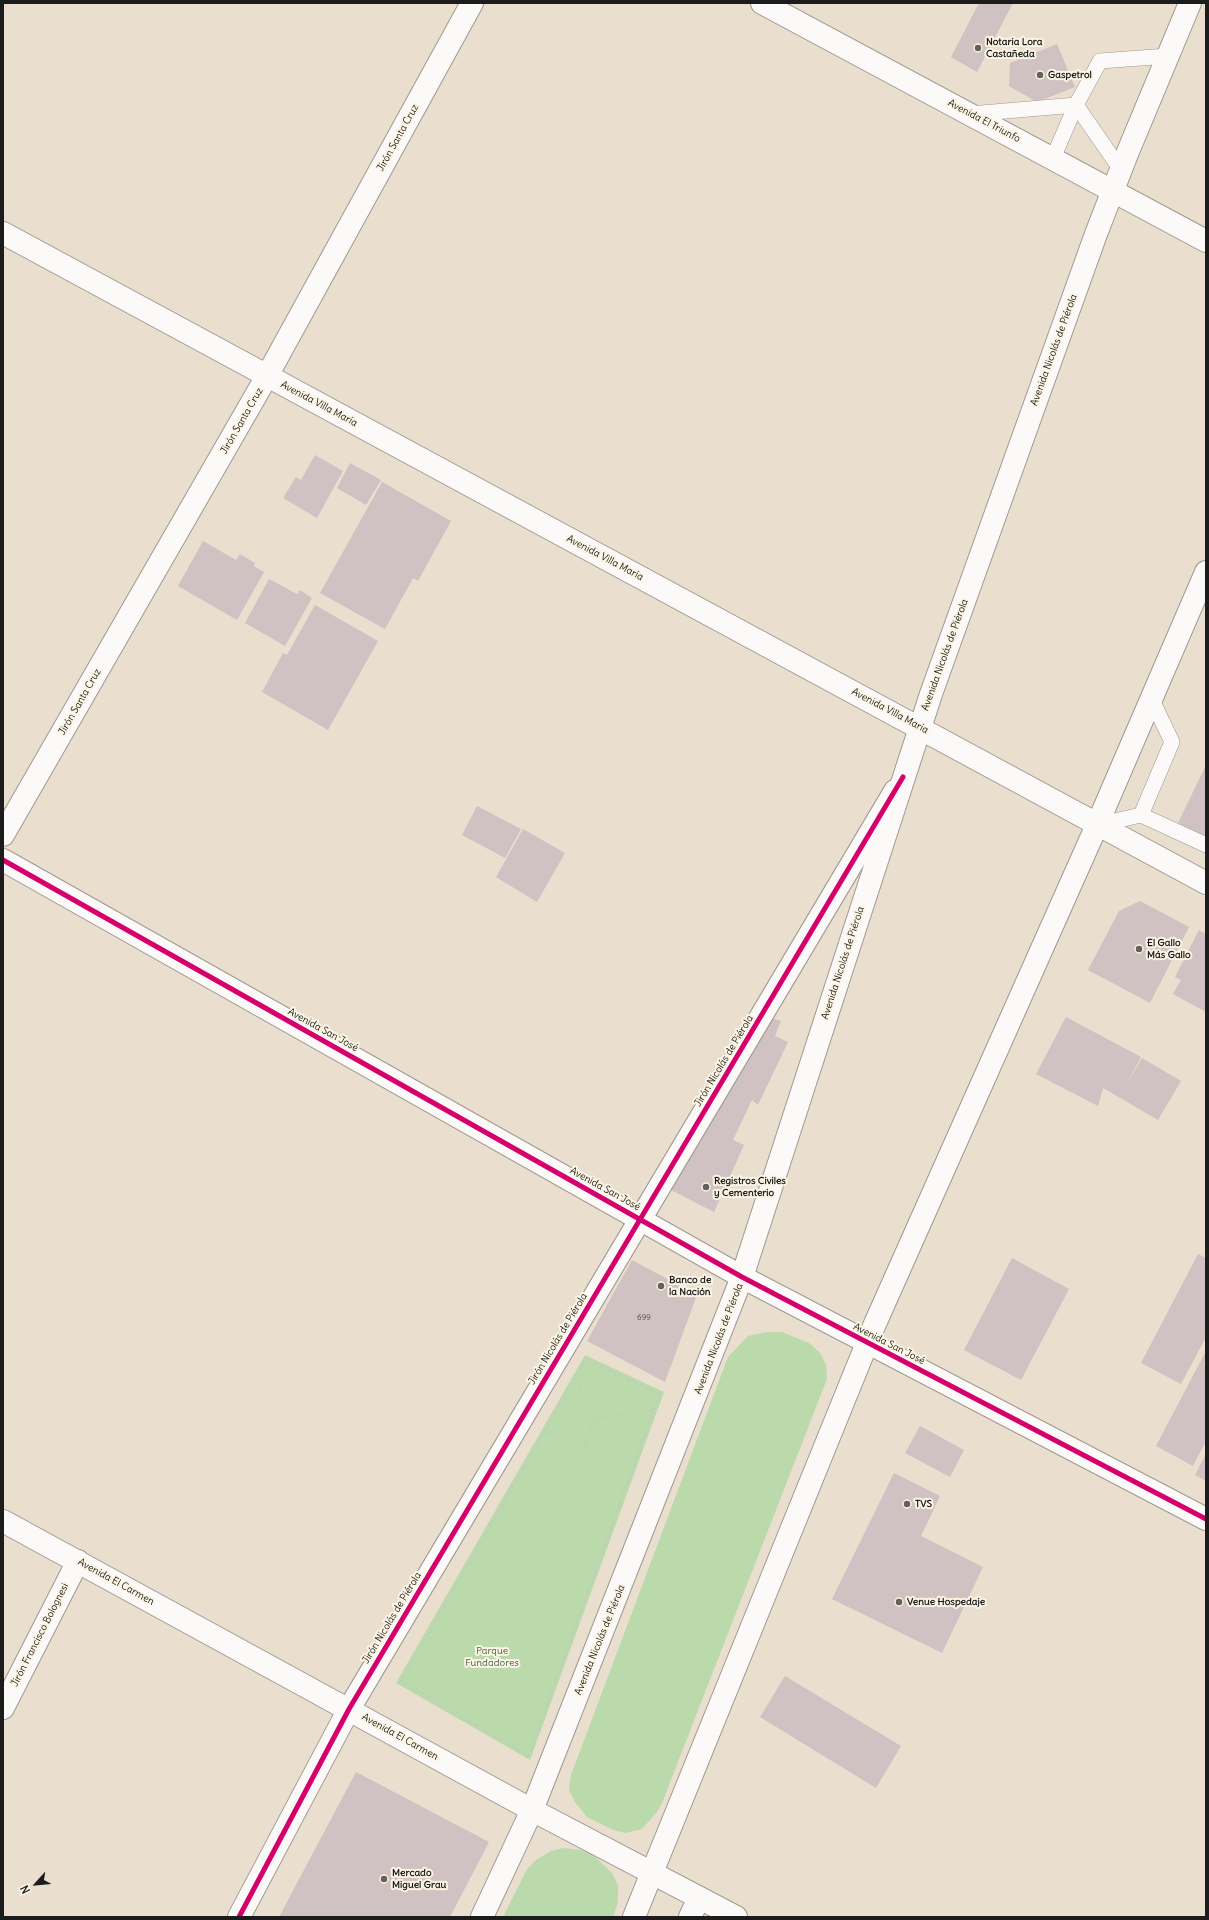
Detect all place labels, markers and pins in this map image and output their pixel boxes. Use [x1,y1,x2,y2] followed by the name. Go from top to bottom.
[986,36,1042,60] place label: Notaria Lora Castañeda
[973,43,983,53] marker: Notaria Lora Castañeda
[1048,69,1092,81] place label: Gaspetrol
[1035,70,1045,80] marker: Gaspetrol
[1147,937,1191,960] place label: El Gallo Más Gallo
[1134,944,1144,954] marker: El Gallo Más Gallo
[714,1175,786,1198] place label: Registros Civiles y Cementerio
[701,1182,711,1192] marker: Registros Civiles y Cementerio
[669,1274,711,1298] place label: Banco de la Nación
[656,1281,666,1291] marker: Banco de la Nación
[915,1498,932,1510] place label: TVS
[902,1499,912,1509] marker: TVS
[907,1596,985,1608] place label: Venue Hospedaje
[894,1597,904,1607] marker: Venue Hospedaje
[392,1867,446,1890] place label: Mercado Miguel Grau
[379,1874,389,1884] marker: Mercado Miguel Grau

